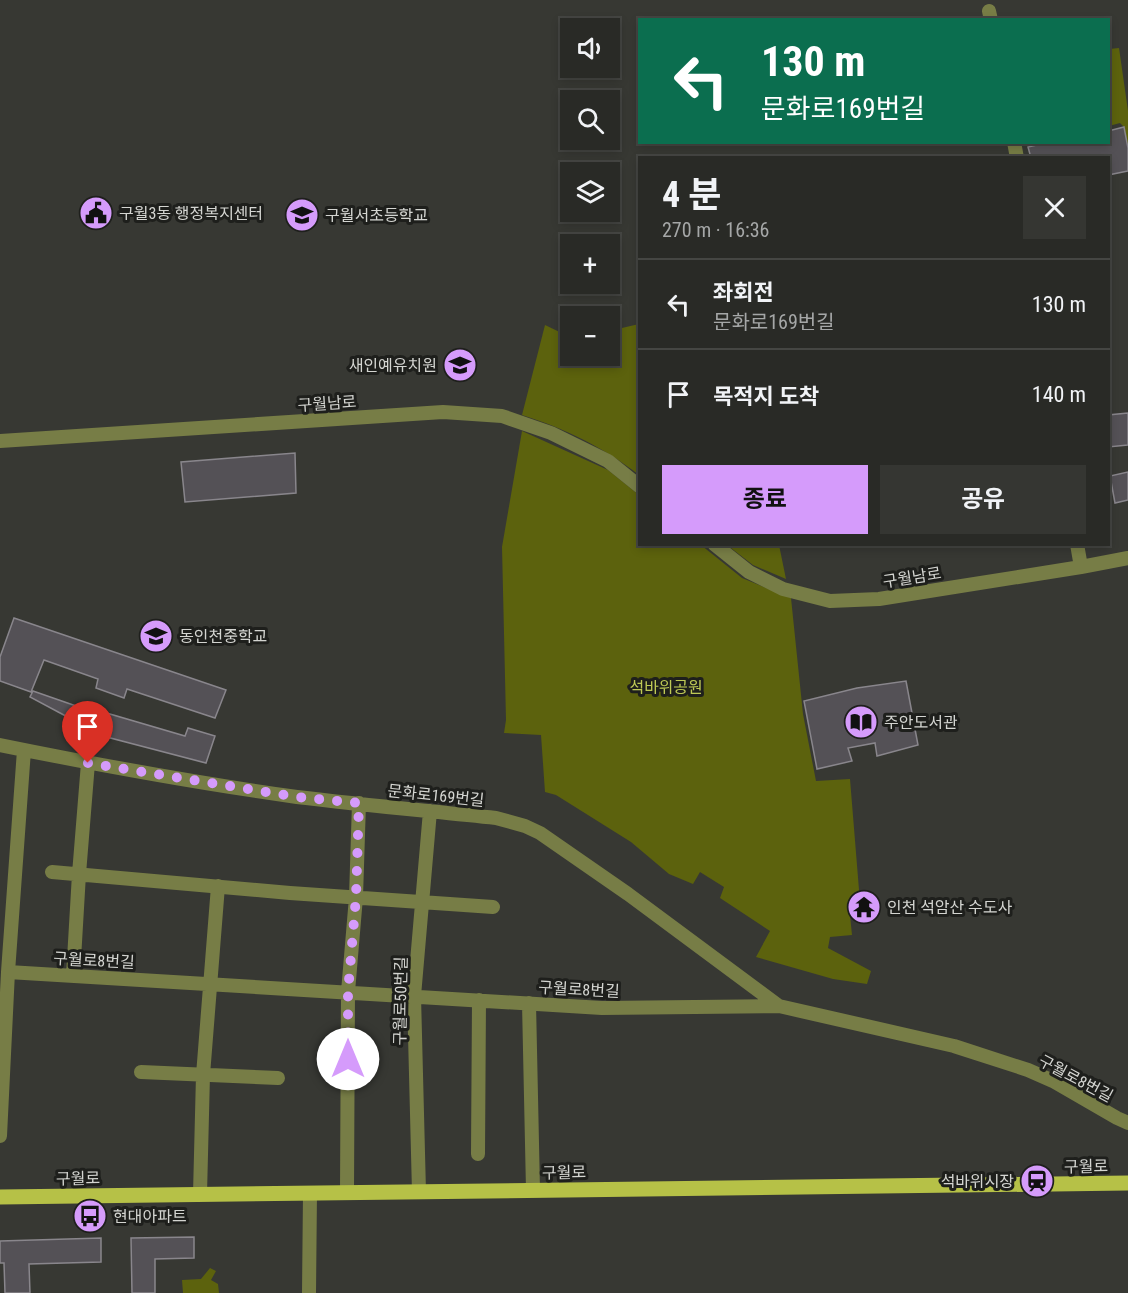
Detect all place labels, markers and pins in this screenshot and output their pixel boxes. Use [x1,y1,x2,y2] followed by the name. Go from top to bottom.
[78,195,114,231] public building icon: 구월3동 행정복지센터
[284,197,320,233] school or university icon: 구월서초등학교
[119,204,263,223] place label: 구월3동 행정복지센터
[325,206,428,225] place label: 구월서초등학교
[442,347,478,383] school or university icon: 새인예유치원
[349,356,437,375] place label: 새인예유치원
[138,618,174,654] school or university icon: 동인천중학교
[179,627,267,646] place label: 동인천중학교
[62,701,113,763] pin
[843,704,879,740] library icon: 주안도서관
[884,713,958,732] place label: 주안도서관
[846,889,882,925] temple icon: 인천 석암산 수도사
[887,898,1012,917] place label: 인천 석암산 수도사
[1019,1163,1055,1199] station icon: 석바위시장
[940,1172,1014,1191] place label: 석바위시장
[72,1198,108,1234] bus stop icon: 현대아파트
[113,1207,187,1226] place label: 현대아파트

